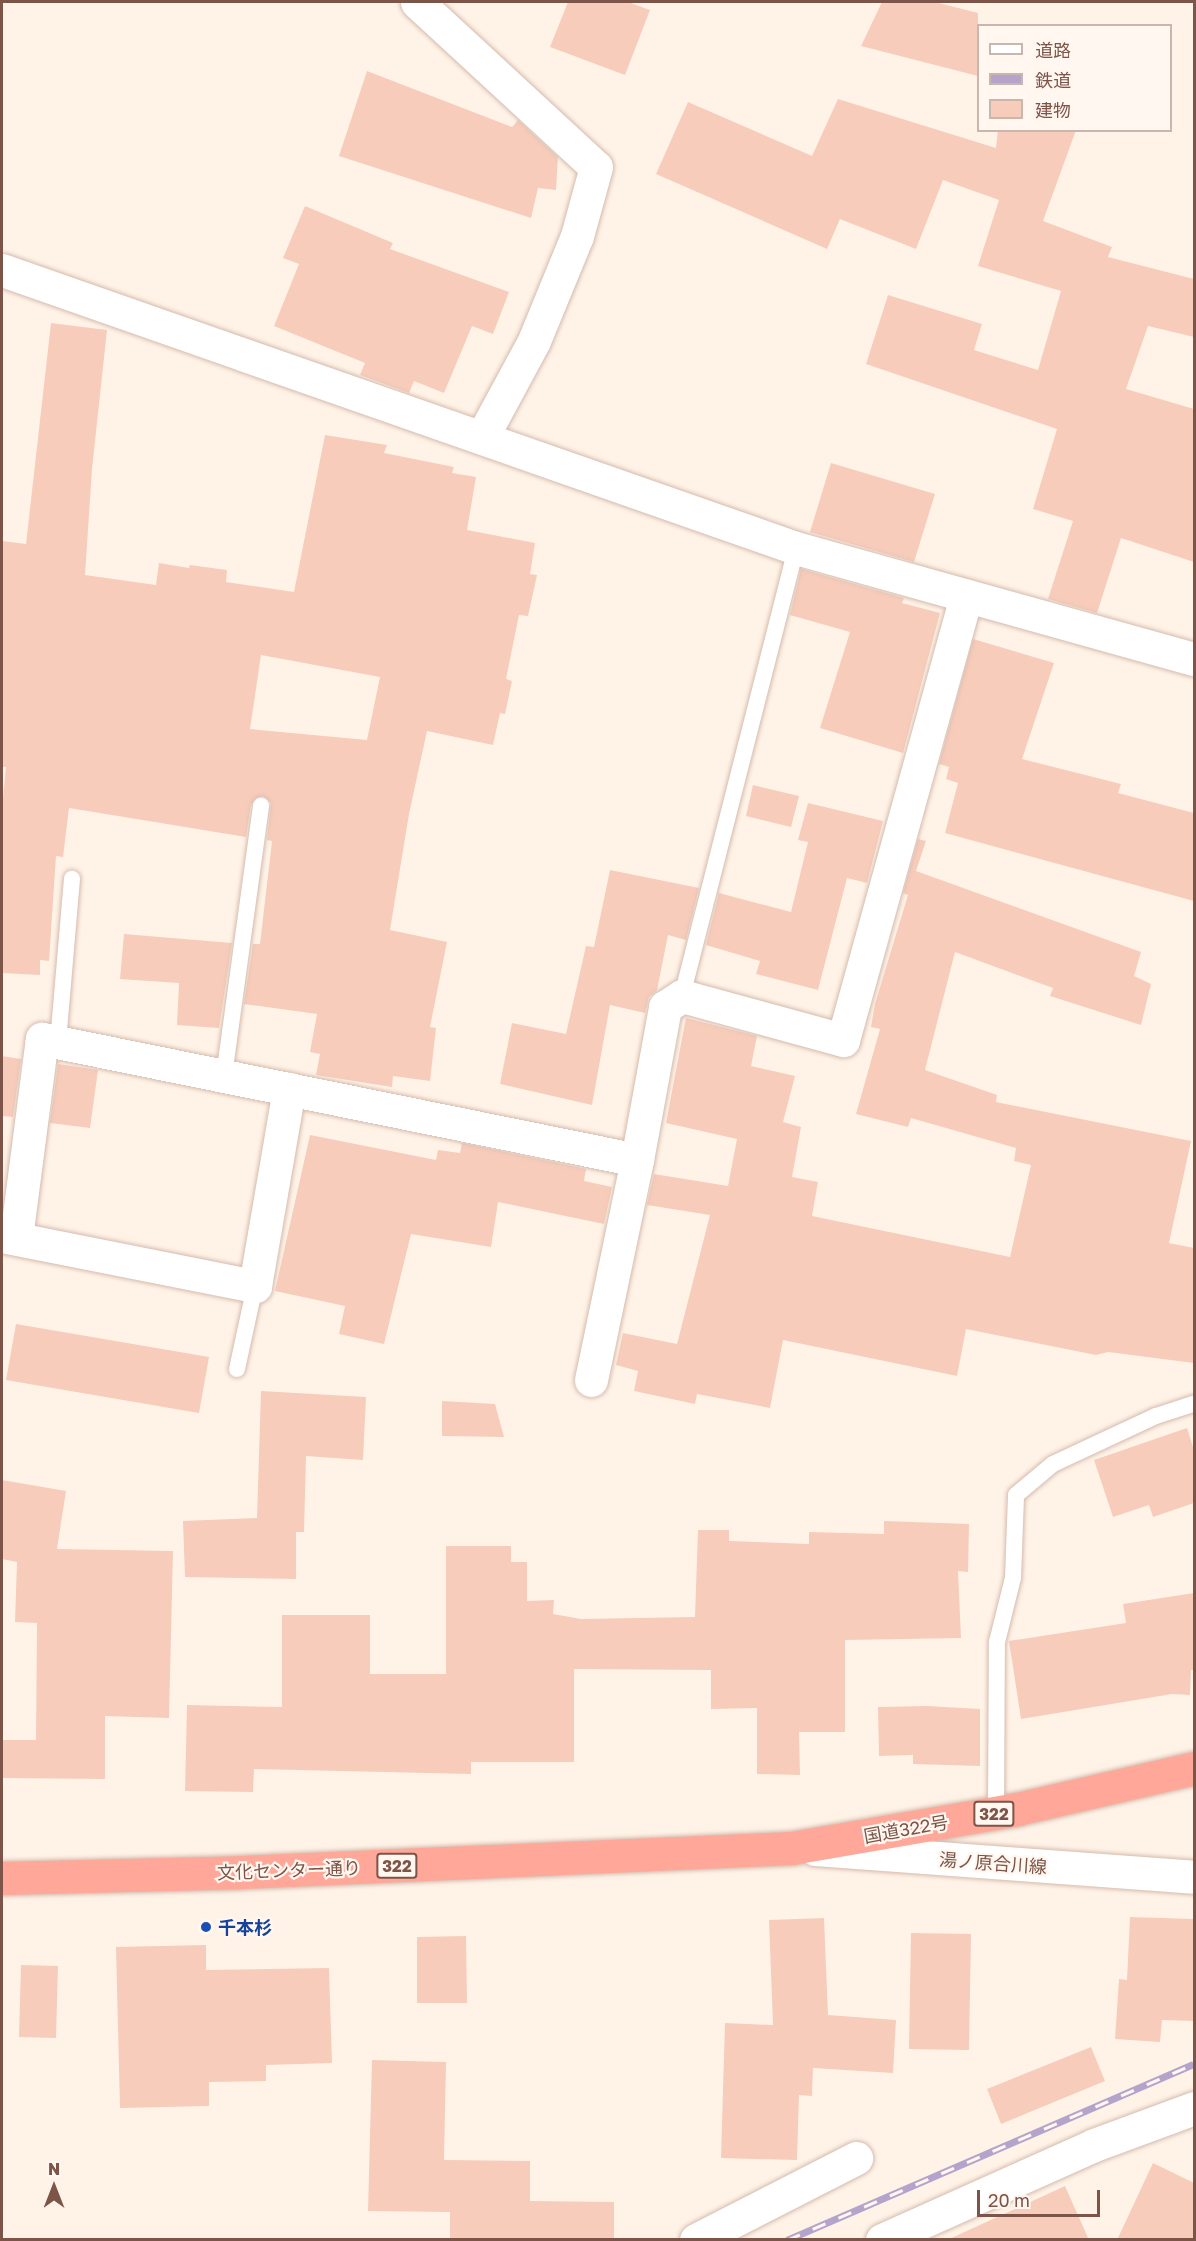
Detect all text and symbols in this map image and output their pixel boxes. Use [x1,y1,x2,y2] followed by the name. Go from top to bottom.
[977,24,1172,132] legend
[1035,39,1071,61] text: 道路
[1035,69,1071,91] text: 鉄道
[1035,99,1071,121] text: 建物
[973,1801,1015,1827] road number: 322
[862,1811,950,1847] street label: 国道322号
[938,1848,1048,1878] street label: 湯ノ原合川線
[376,1853,418,1879] road number: 322
[217,1857,361,1883] street label: 文化センター通り
[218,1916,272,1938] place label: 千本杉
[199,1920,213,1934] marker: 千本杉
[24,2157,84,2217] north arrow
[48,2159,60,2179] text: N
[980,2178,1103,2216] scale bar
[988,2189,1030,2211] text: 20 m

